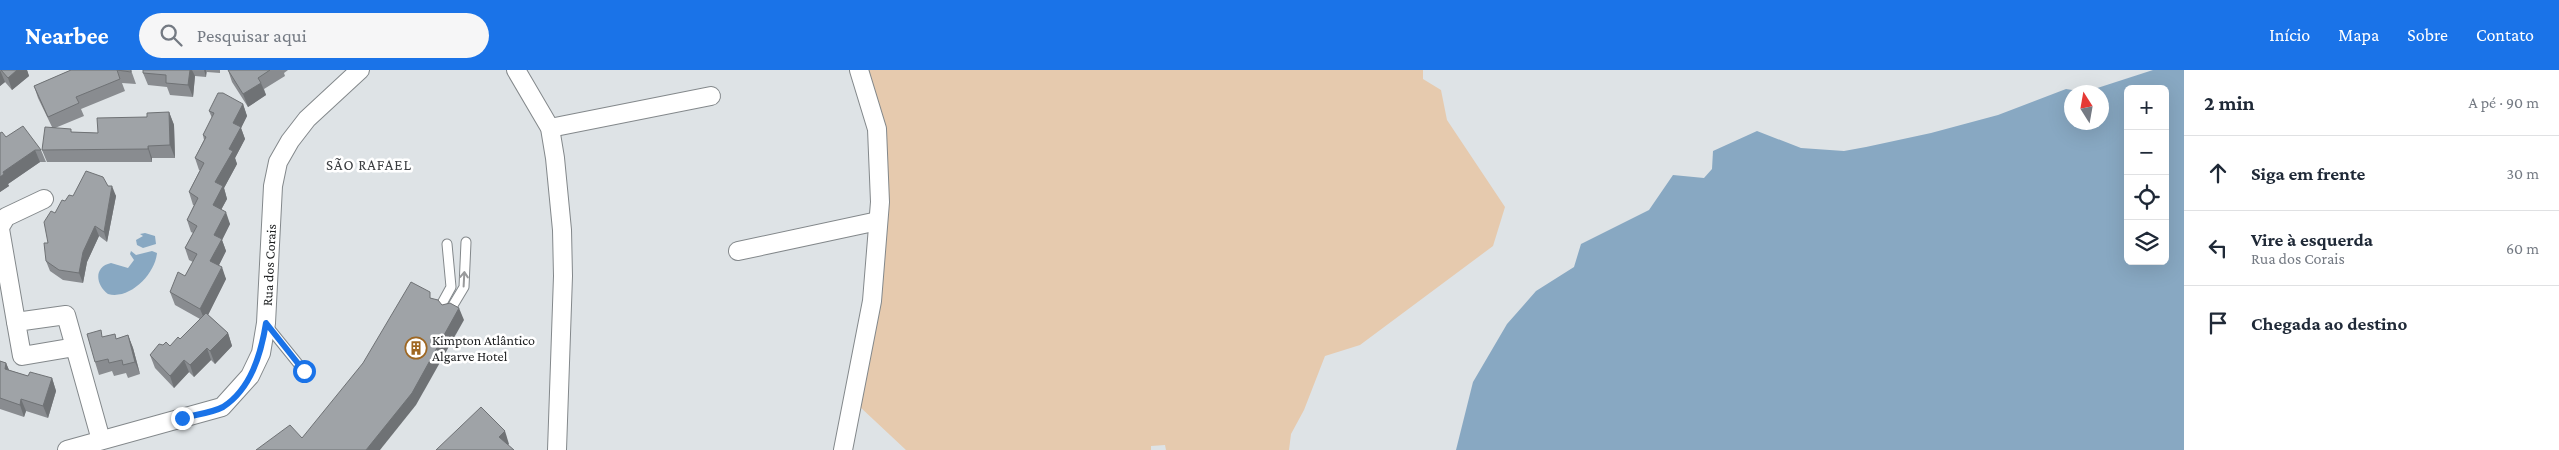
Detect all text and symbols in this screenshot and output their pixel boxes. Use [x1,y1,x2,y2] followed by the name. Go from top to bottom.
[139,13,489,58] search box
[157,21,185,49] icon: search
[25,22,109,49] text: Nearbee
[197,25,307,46] text: Pesquisar aqui
[2269,25,2310,45] text: Início
[2338,25,2379,45] text: Mapa
[2407,25,2448,45] text: Sobre
[2476,25,2534,45] text: Contato
[2064,85,2109,130] north arrow
[2124,85,2169,265] map controls
[2124,85,2169,130] button: +
[2204,91,2255,115] text: 2 min
[2469,94,2539,111] text: A pé · 90 m
[2124,130,2169,175] button: −
[326,157,412,173] district label: SÃO RAFAEL
[2204,159,2232,187] icon: ahead
[2251,163,2365,184] text: Siga em frente
[2507,165,2539,182] text: 30 m
[2124,175,2169,220] button: locate
[2124,220,2169,265] button: layers
[259,224,279,306] street label: Rua dos Corais
[2251,229,2373,250] text: Vire à esquerda
[2204,234,2232,262] icon: left
[2506,240,2539,257] text: 60 m
[2251,250,2345,267] text: Rua dos Corais
[460,272,469,288] one-way arrow
[2204,309,2232,337] icon: arrive
[2251,313,2407,334] text: Chegada ao destino
[432,332,535,364] place label: Kimpton Atlântico Algarve Hotel
[404,336,428,360] building icon: Kimpton Atlântico Algarve Hotel
[293,360,316,383] route start
[171,407,194,430] route end

